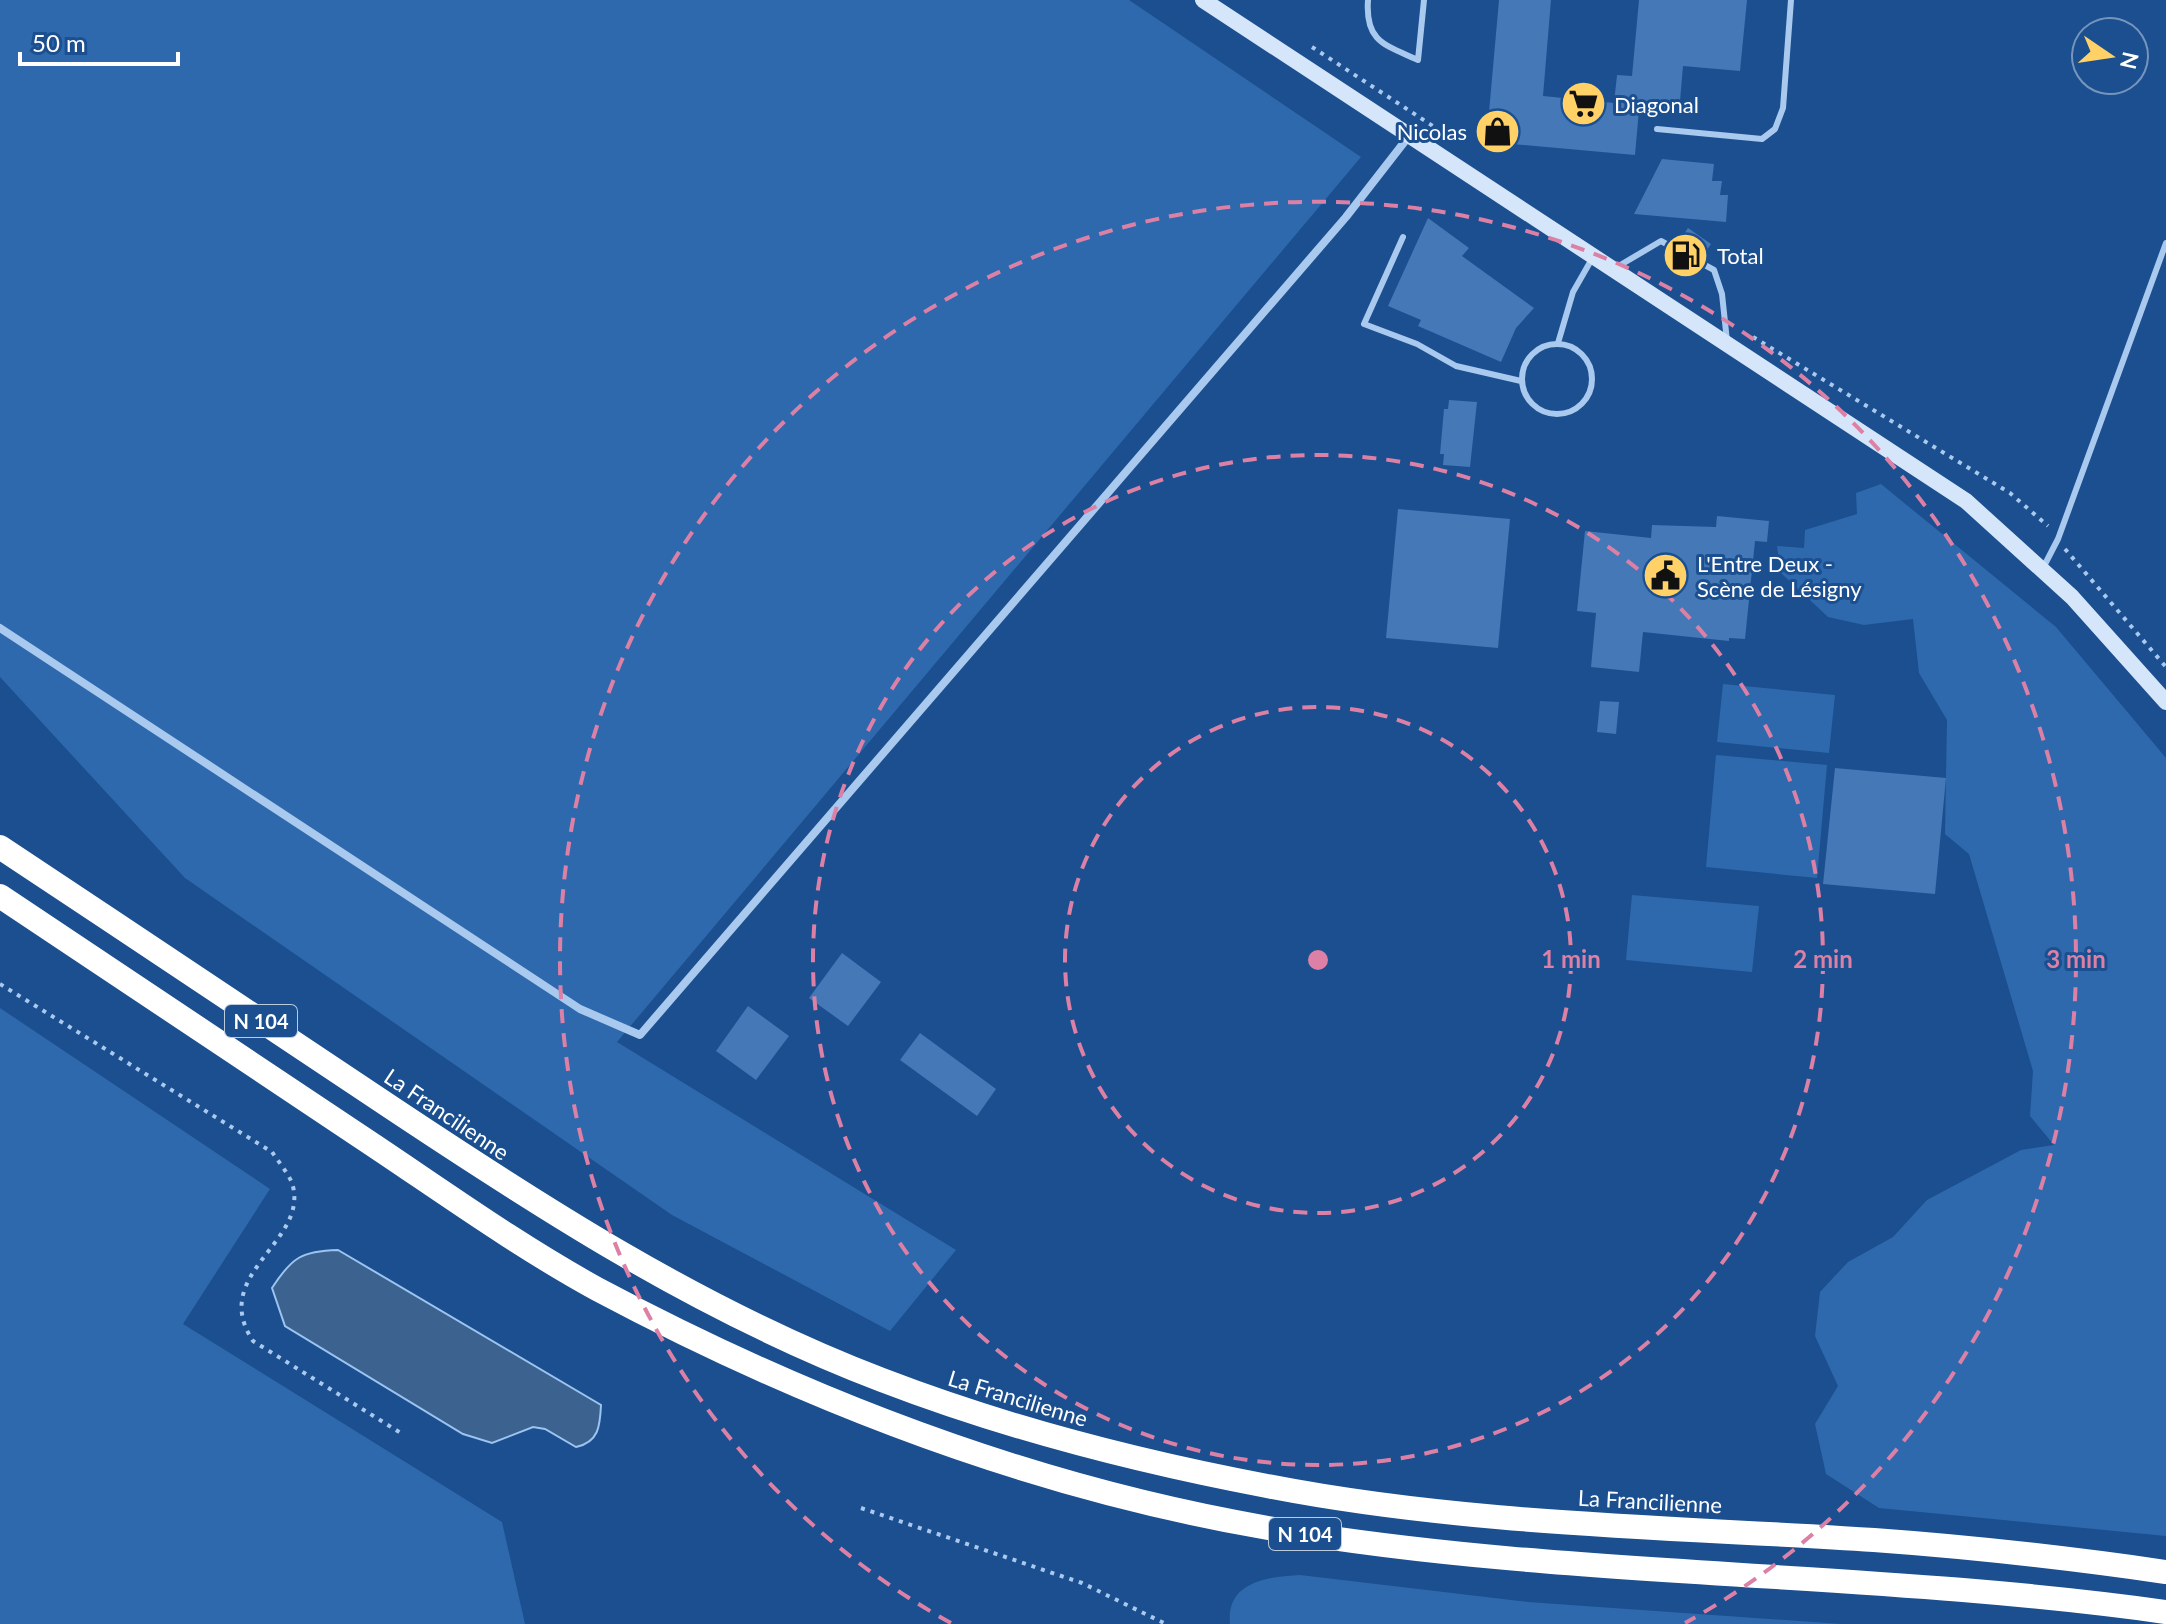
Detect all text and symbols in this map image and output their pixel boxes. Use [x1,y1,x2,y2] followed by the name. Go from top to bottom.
[20,16,178,66] scale bar
[2070,16,2150,96] north arrow
[32,28,86,57] text: 50 m
[2115,49,2145,72] text: N
[1559,80,1607,128] supermarket icon: Diagonal
[1614,91,1699,118] place label: Diagonal
[1474,107,1522,155] shop icon: Nicolas
[1397,118,1467,145] place label: Nicolas
[1662,231,1710,279] fuel station icon: Total
[1717,242,1764,269] place label: Total
[1697,550,1862,602] place label: L'Entre Deux - Scène de Lésigny
[1642,552,1690,600] public building icon: L'Entre Deux - Scène de Lésigny
[1541,944,1601,973] text: 1 min
[1793,944,1853,973] text: 2 min
[2046,944,2106,973] text: 3 min
[1304,946,1332,974] centre of rings
[225,1005,297,1037] road number: N 104
[380,1062,514,1166] street label: La Francilienne
[945,1364,1091,1432] street label: La Francilienne
[1577,1484,1723,1518] street label: La Francilienne
[1269,1518,1341,1550] road number: N 104

